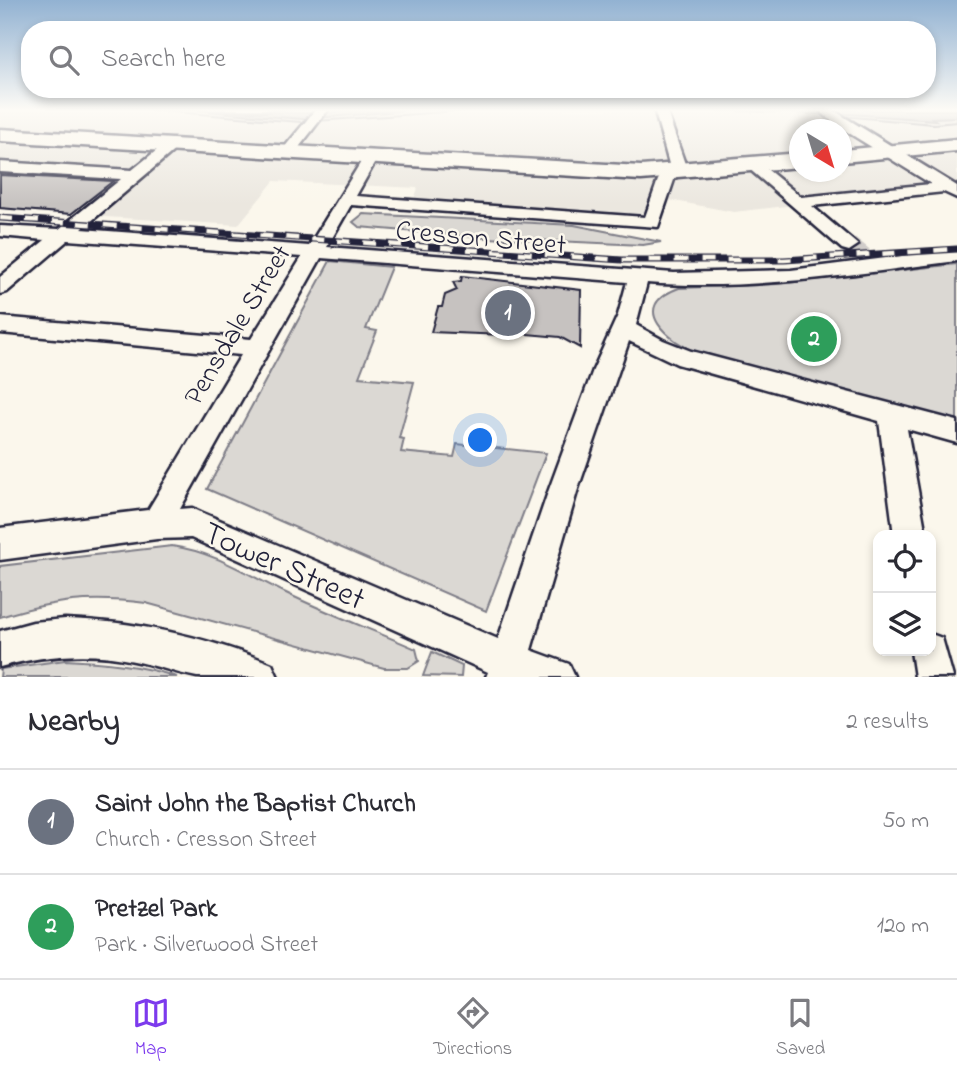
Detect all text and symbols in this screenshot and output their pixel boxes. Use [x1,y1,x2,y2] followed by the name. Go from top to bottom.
[21,21,936,98] search box
[45,41,83,79] icon: search
[101,41,226,79] text: Search here
[789,119,852,182] north arrow
[394,212,568,267] street label: Cresson Street
[175,238,303,414] street label: Pensdale Street
[485,287,531,339] pin: 1
[791,313,837,365] pin: 2
[463,423,497,457] your location
[195,511,372,625] street label: Tower Street
[873,530,936,656] map controls
[873,530,936,593] button: locate
[873,593,936,656] button: layers
[28,701,120,745] text: Nearby
[846,706,929,739] text: 2 results
[95,786,416,824] text: Saint John the Baptist Church
[47,805,55,838] text: 1
[882,805,929,838] text: 50 m
[95,824,317,857] text: Church · Cresson Street
[95,891,217,929] text: Pretzel Park
[45,910,57,943] text: 2
[877,910,929,943] text: 120 m
[95,929,318,962] text: Park · Silverwood Street
[132,994,170,1063] tab: Map
[433,994,512,1063] tab: Directions
[776,994,825,1063] tab: Saved

